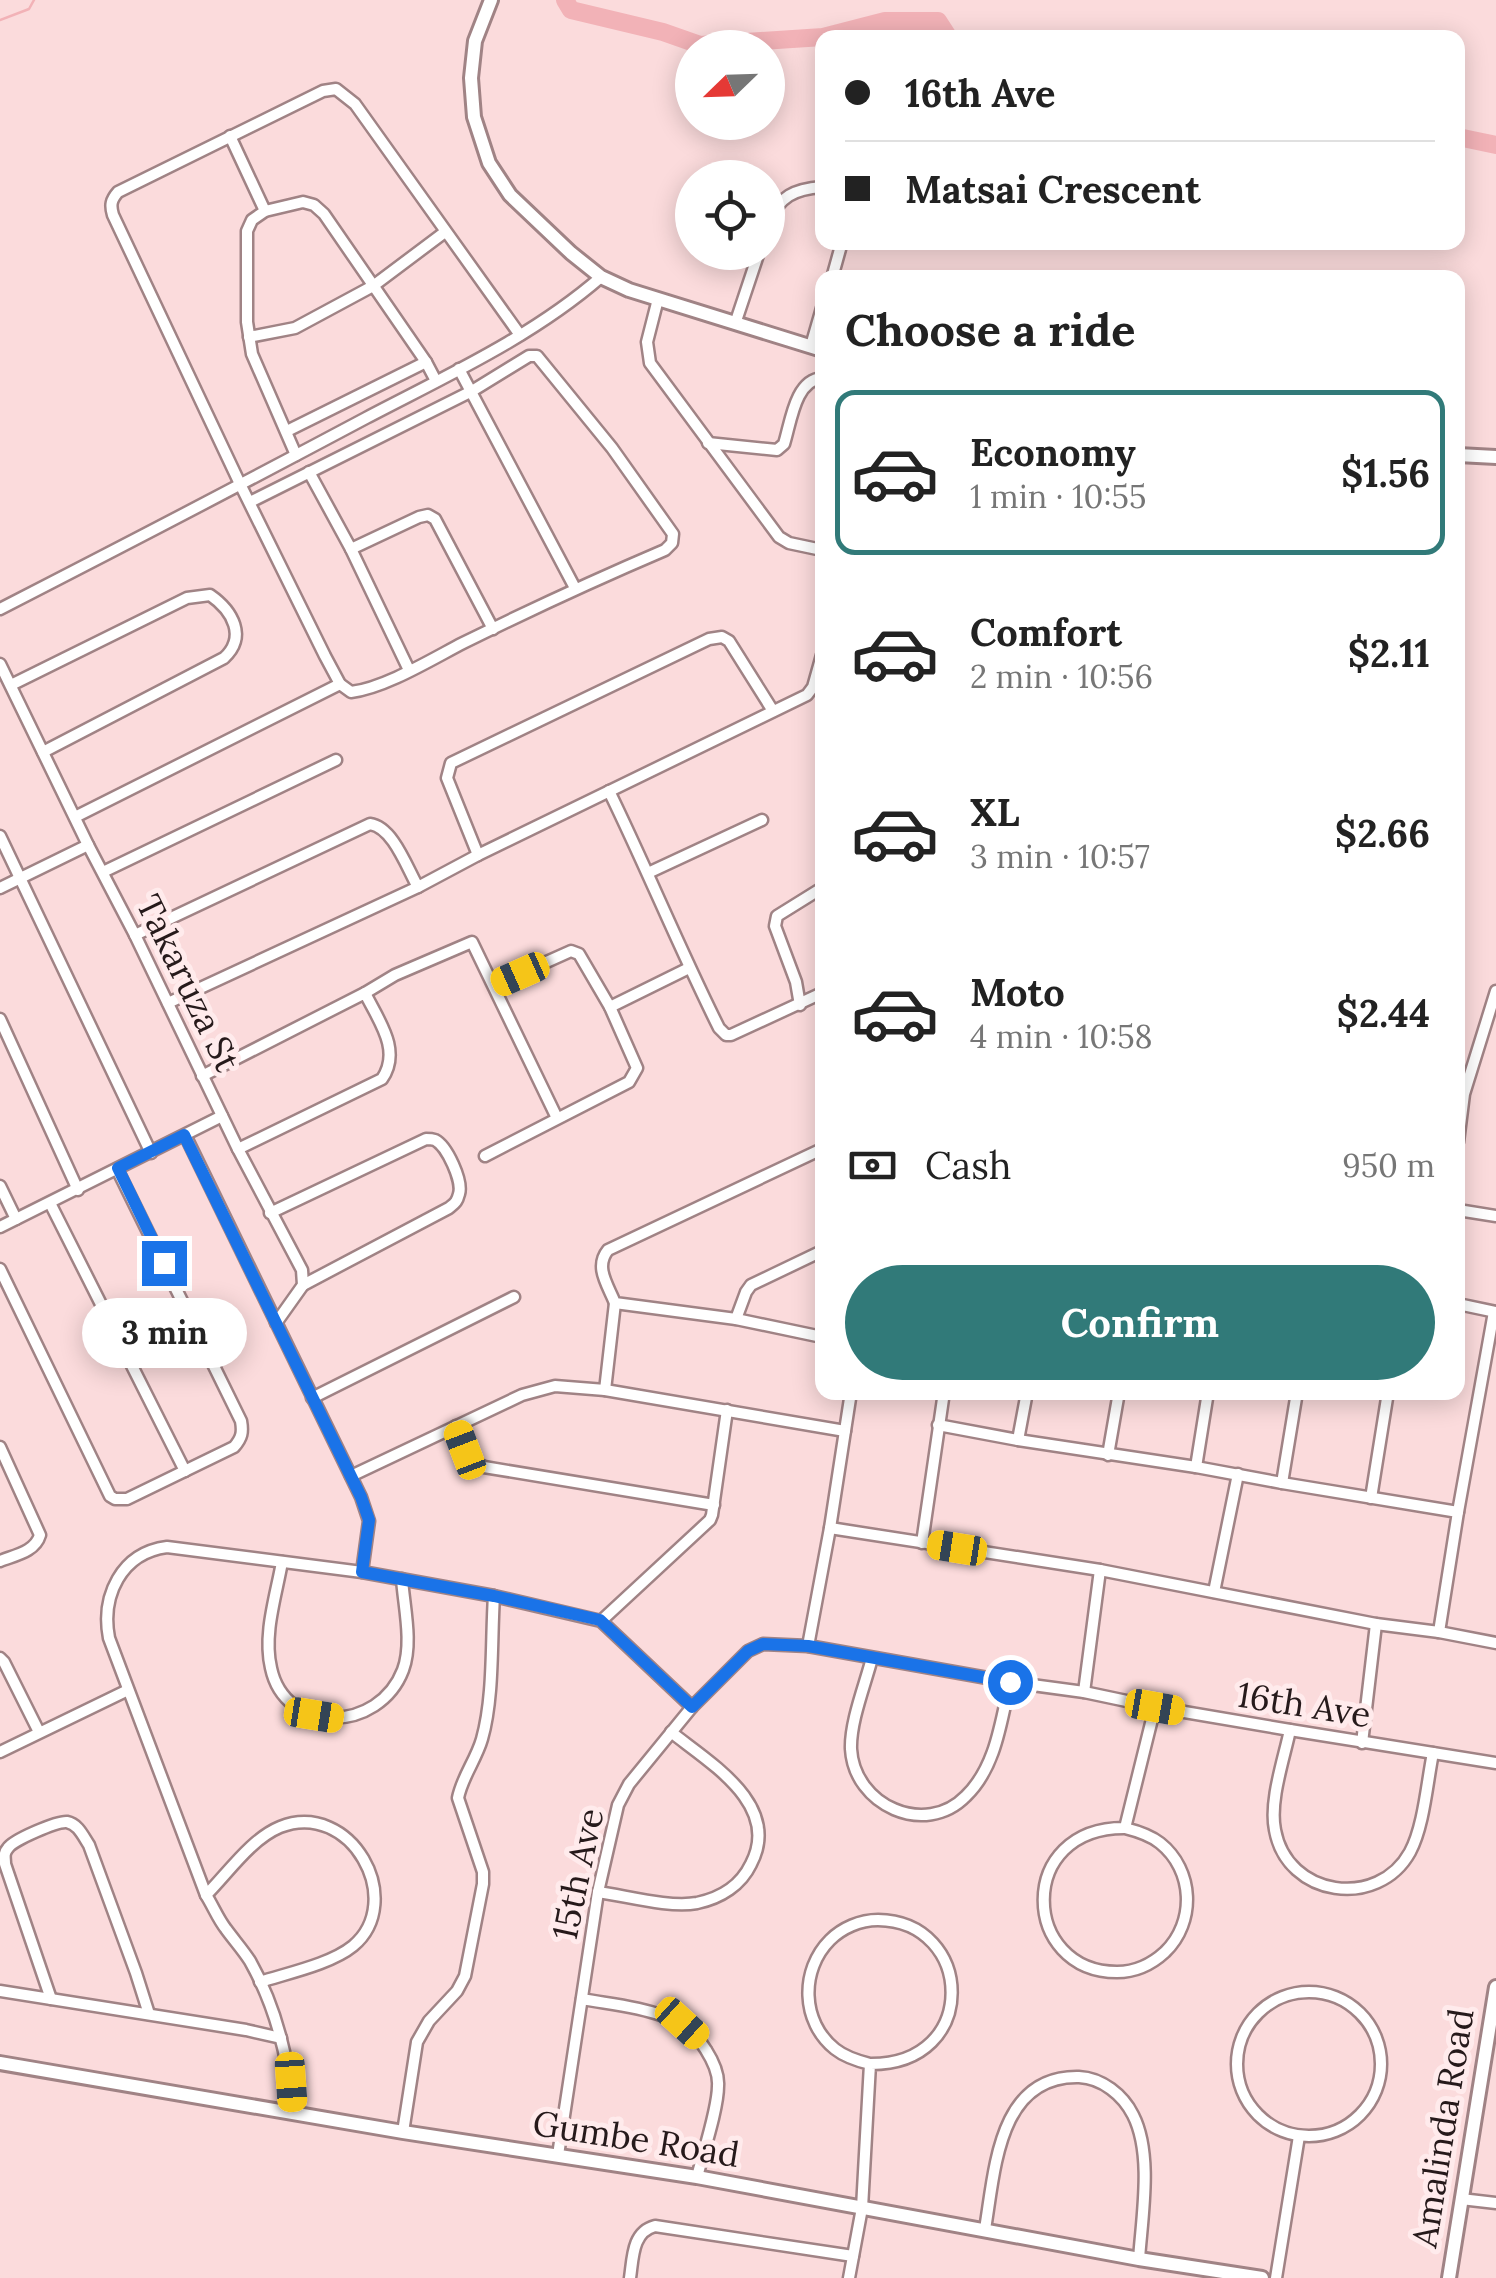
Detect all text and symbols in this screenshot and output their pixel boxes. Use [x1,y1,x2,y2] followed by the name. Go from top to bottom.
[675,30,785,140] north arrow
[675,30,785,270] map controls
[905,69,1056,117] text: 16th Ave
[675,160,785,270] button: locate
[905,165,1201,213] text: Matsai Crescent
[845,301,1135,358] text: Choose a ride
[850,428,940,518] icon: car
[970,428,1136,476] text: Economy
[1341,449,1430,497] text: $1.56
[970,476,1146,517] text: 1 min · 10:55
[850,608,940,698] icon: car
[970,608,1122,656] text: Comfort
[1348,629,1430,677] text: $2.11
[970,656,1153,697] text: 2 min · 10:56
[850,788,940,878] icon: car
[970,788,1020,836] text: XL
[1335,809,1430,857] text: $2.66
[970,836,1150,877] text: 3 min · 10:57
[126,887,251,1079] street label: Takaruza St
[486,948,554,1000] car
[850,968,940,1058] icon: car
[970,968,1065,1016] text: Moto
[1337,989,1430,1037] text: $2.44
[970,1016,1153,1057] text: 4 min · 10:58
[845,1138,900,1193] icon: cash
[925,1141,1012,1189] text: Cash
[1342,1145,1435,1186] text: 950 m
[142,1241,187,1286] route end
[845,1265,1435,1380] button: Confirm
[81,1298,246,1368] callout: 3 min
[121,1312,208,1353] text: 3 min
[440,1417,490,1483] car
[925,1528,989,1568] car
[988,1660,1033,1705] route start
[1234,1672,1374,1737] street label: 16th Ave
[1123,1687,1187,1727] car
[282,1695,346,1735] car
[542,1804,613,1944] street label: 15th Ave
[650,1992,714,2054] car
[1401,2005,1484,2252] street label: Amalinda Road
[274,2051,308,2113] car
[530,2100,743,2177] street label: Gumbe Road

